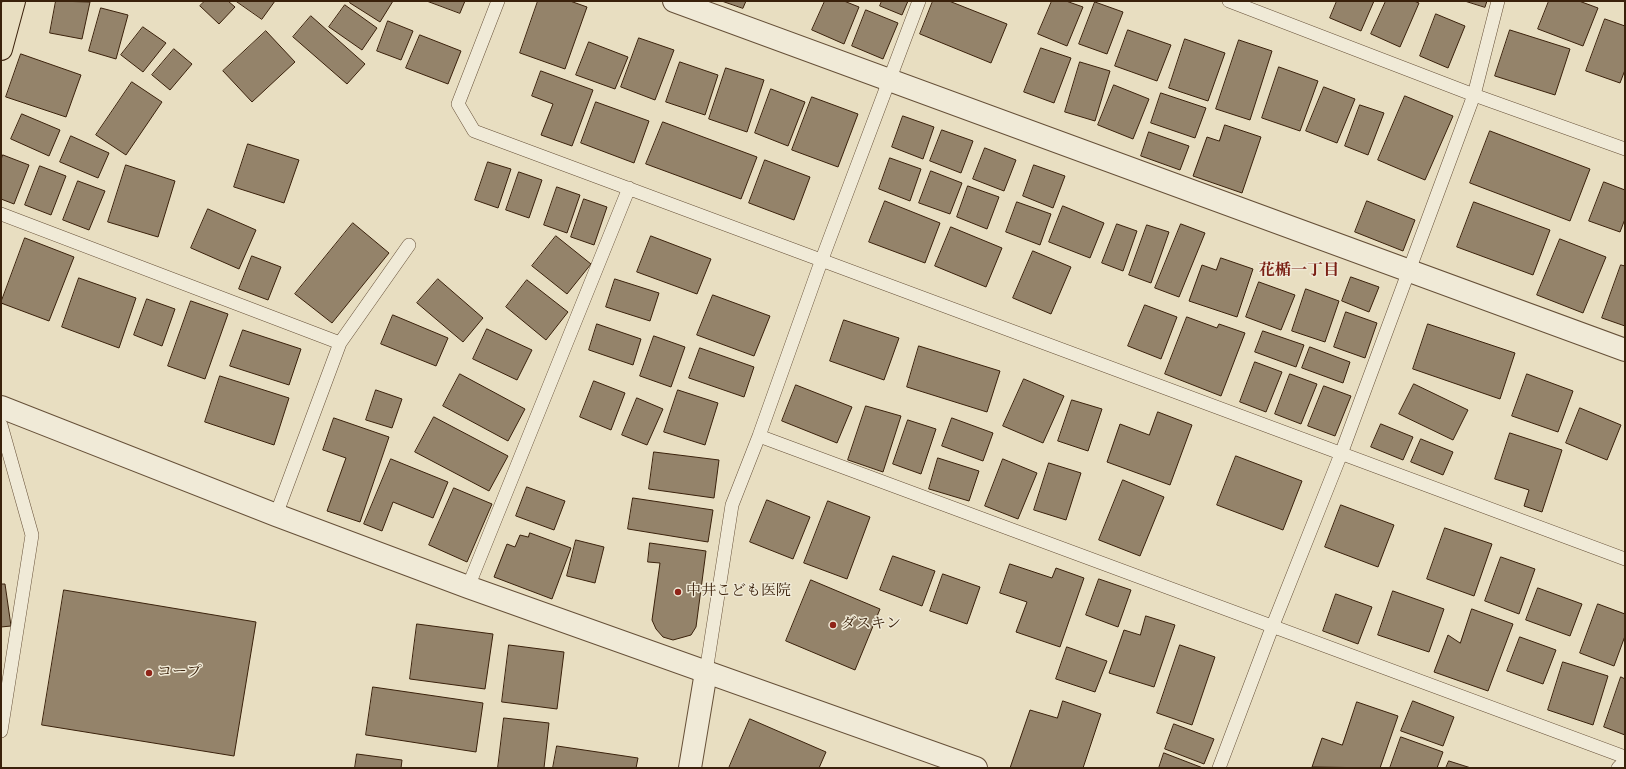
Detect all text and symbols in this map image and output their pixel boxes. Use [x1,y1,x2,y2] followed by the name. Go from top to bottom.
[1259,261,1339,281] district label: 花楯一丁目
[686,583,791,601] place label: 中井こども医院
[673,587,683,597] marker: 中井こども医院
[841,616,901,634] place label: ダスキン
[828,620,838,630] marker: ダスキン
[157,664,202,682] place label: コープ
[144,668,154,678] marker: コープ

